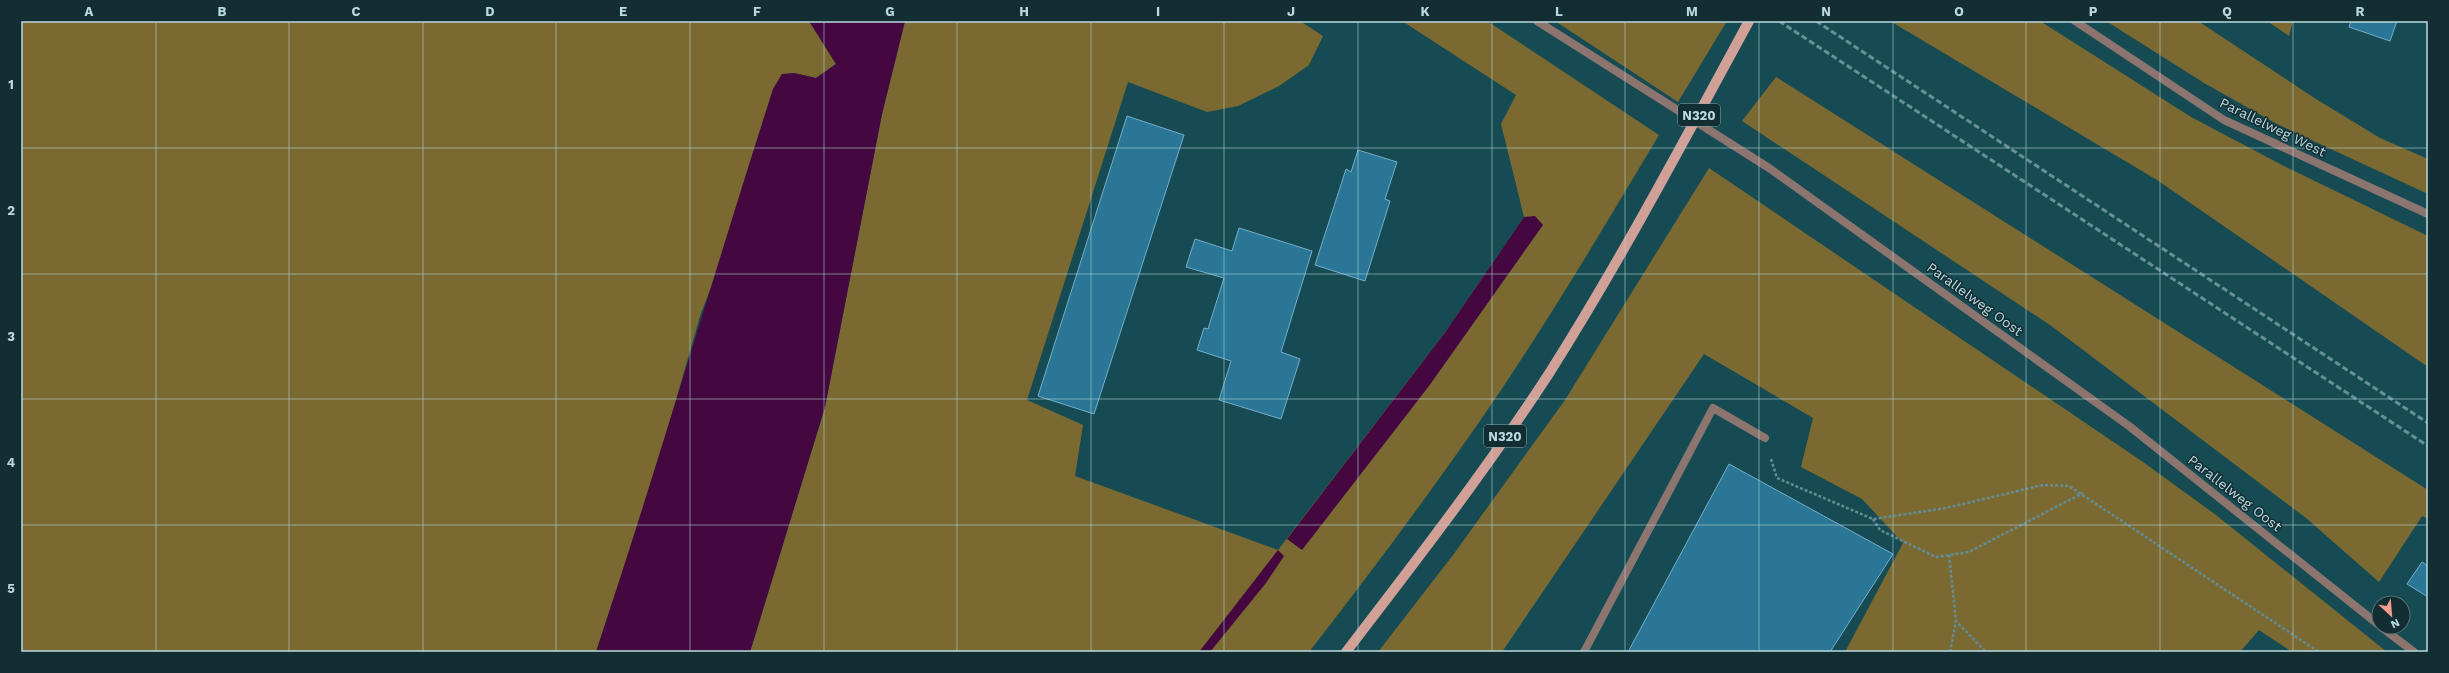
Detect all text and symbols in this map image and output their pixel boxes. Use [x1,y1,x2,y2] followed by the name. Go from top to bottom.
[85,4,94,19] text: A
[218,4,227,19] text: B
[352,4,361,19] text: C
[485,4,495,19] text: D
[619,4,627,19] text: E
[753,4,761,19] text: F
[885,4,895,19] text: G
[1019,4,1029,19] text: H
[1156,4,1160,19] text: I
[1287,4,1295,19] text: J
[1420,4,1430,19] text: K
[1555,4,1563,19] text: L
[1686,4,1698,19] text: M
[1821,4,1831,19] text: N
[1954,4,1964,19] text: O
[2089,4,2098,19] text: P
[2222,4,2232,19] text: Q
[2356,4,2365,19] text: R
[8,77,14,92] text: 1
[2217,94,2329,160] street label: Parallelweg West
[1678,104,1720,126] road number: N320
[7,203,15,218] text: 2
[1924,259,2026,339] street label: Parallelweg Oost
[7,329,15,344] text: 3
[1484,425,1526,447] road number: N320
[2185,451,2285,535] street label: Parallelweg Oost
[7,455,16,470] text: 4
[7,581,15,596] text: 5
[2371,595,2411,635] north arrow
[2389,616,2402,631] text: N

